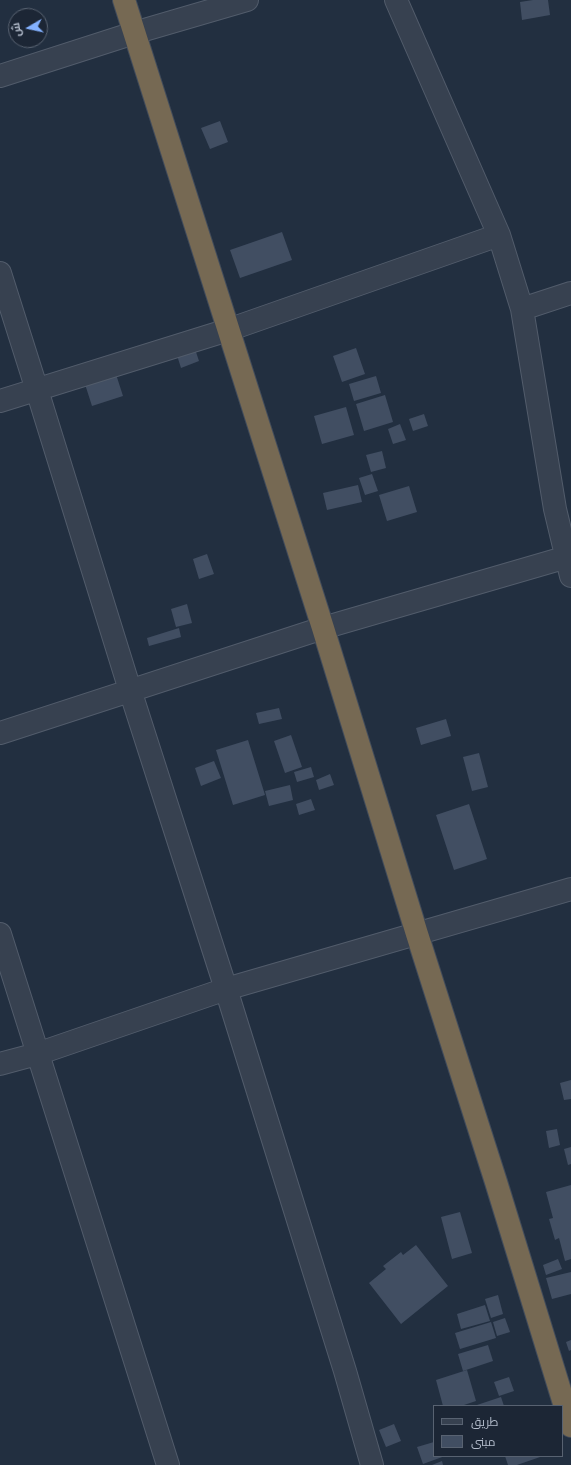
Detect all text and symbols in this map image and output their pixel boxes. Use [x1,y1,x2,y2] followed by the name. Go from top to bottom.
[8,8,48,48] north arrow
[9,22,24,38] text: ش
[433,1405,563,1457] legend
[471,1415,498,1429] text: طريق
[471,1435,496,1449] text: مبنى

